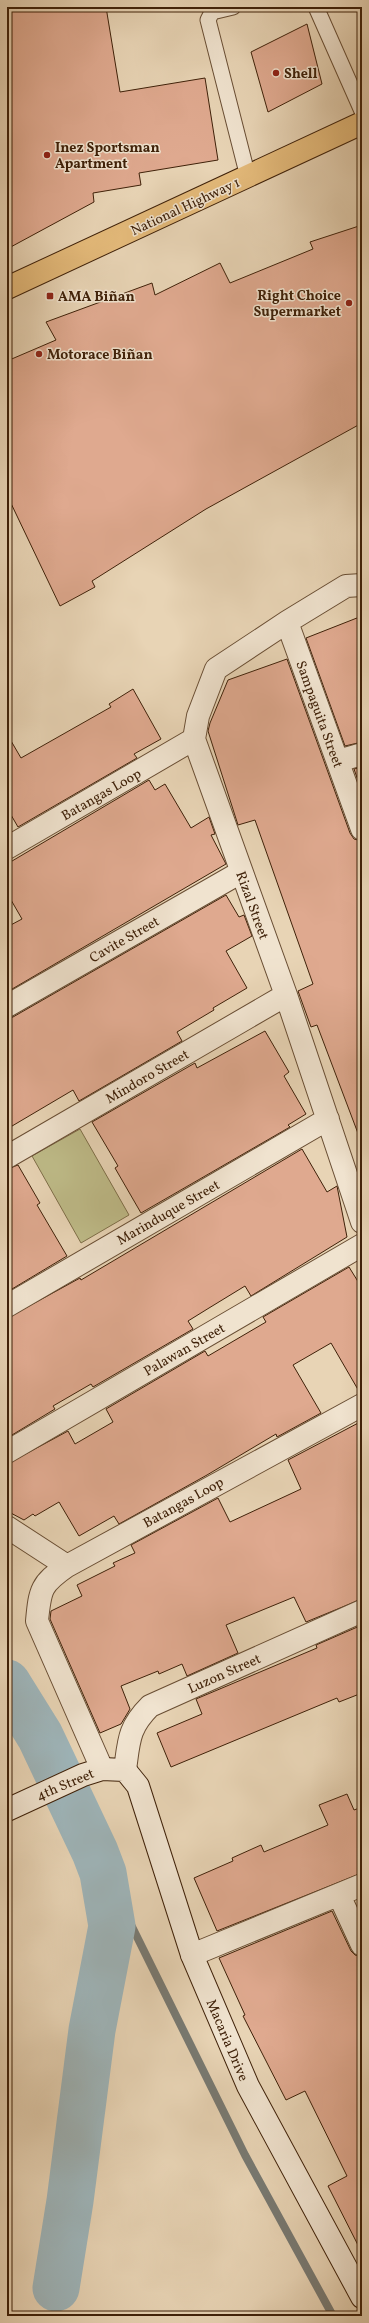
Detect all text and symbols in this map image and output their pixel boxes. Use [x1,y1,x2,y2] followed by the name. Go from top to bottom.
[284,65,318,84] place label: Shell
[271,68,281,78] marker: Shell
[55,139,160,174] place label: Inez Sportsman Apartment
[42,150,52,160] marker: Inez Sportsman Apartment
[128,174,243,241] street label: National Highway 1
[253,287,341,322] place label: Right Choice Supermarket
[58,288,135,307] place label: AMA Biñan
[45,291,55,301] marker: AMA Biñan
[344,298,354,308] marker: Right Choice Supermarket
[47,346,153,365] place label: Motorace Biñan
[34,349,44,359] marker: Motorace Biñan
[290,658,347,771] street label: Sampaguita Street
[58,765,145,826] street label: Batangas Loop
[230,869,273,942] street label: Rizal Street
[86,912,163,968] street label: Cavite Street
[102,1046,193,1109] street label: Mindoro Street
[114,1176,224,1251] street label: Marinduque Street
[140,1319,229,1381] street label: Palawan Street
[140,1473,227,1533] street label: Batangas Loop
[185,1650,264,1699] street label: Luzon Street
[34,1765,97,1806] street label: 4th Street
[201,1997,253,2085] street label: Macaria Drive

